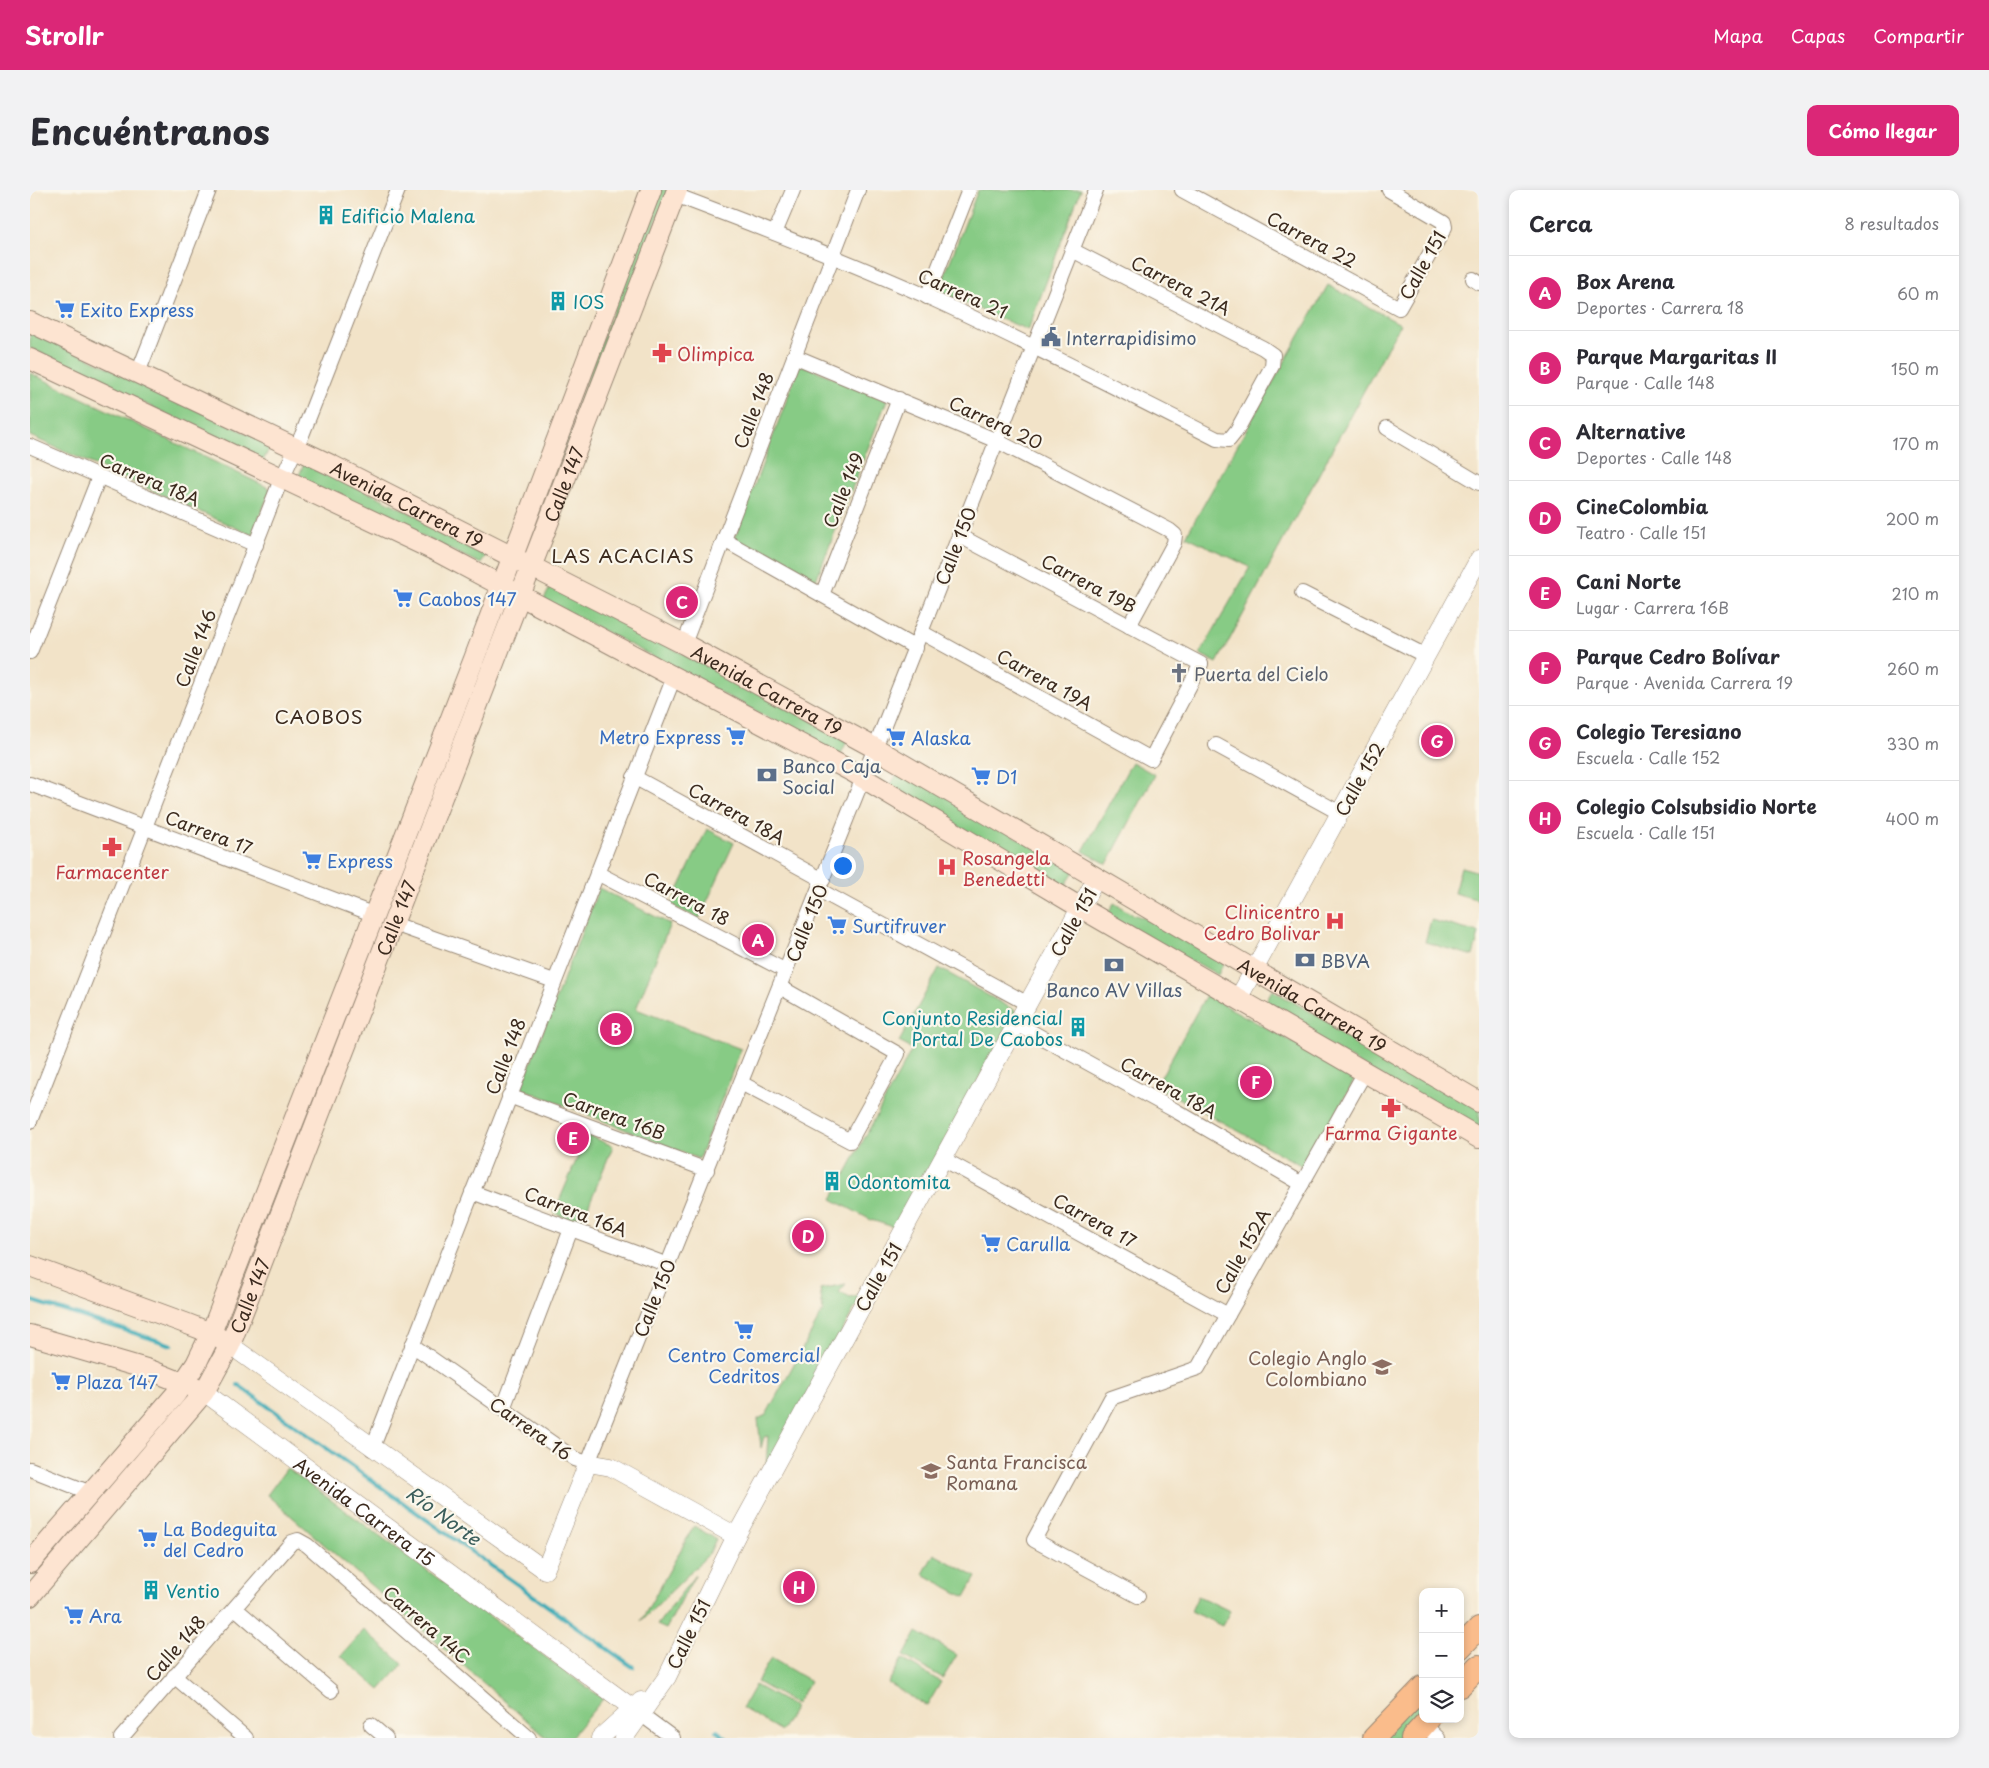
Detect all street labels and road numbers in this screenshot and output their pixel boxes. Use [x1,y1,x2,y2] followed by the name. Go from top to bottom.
[1262,204,1362,274] street label: Carrera 22
[1392,226,1452,304] street label: Calle 151
[1127,248,1235,322] street label: Carrera 21A
[914,261,1012,325] street label: Carrera 21
[726,368,780,452] street label: Calle 148
[945,389,1047,455] street label: Carrera 20
[536,442,590,526] street label: Calle 147
[95,446,205,512] street label: Carrera 18A
[816,448,870,532] street label: Calle 149
[326,454,489,554] street label: Avenida Carrera 19
[928,503,982,589] street label: Calle 150
[1037,547,1141,619] street label: Carrera 19B
[168,605,222,691] street label: Calle 146
[687,637,848,742] street label: Avenida Carrera 19
[992,642,1098,716] street label: Carrera 19A
[1328,737,1390,821] street label: Calle 152
[684,775,790,851] street label: Carrera 18A
[161,803,257,861] street label: Carrera 17
[639,864,735,932] street label: Carrera 18
[368,876,422,959] street label: Calle 147
[778,880,834,966] street label: Calle 150
[1043,883,1103,961] street label: Calle 151
[1233,950,1392,1059] street label: Avenida Carrera 19
[478,1014,532,1098] street label: Calle 148
[1116,1049,1222,1125] street label: Carrera 18A
[559,1084,669,1146] street label: Carrera 16B
[521,1179,631,1243] street label: Carrera 16A
[1048,1186,1142,1254] street label: Carrera 17
[1207,1203,1277,1299] street label: Calle 152A
[848,1238,908,1316] street label: Calle 151
[222,1254,276,1337] street label: Calle 147
[626,1255,682,1341] street label: Calle 150
[484,1390,578,1466] street label: Carrera 16
[289,1450,441,1572] street label: Avenida Carrera 15
[378,1579,476,1669] street label: Carrera 14C
[659,1594,717,1674] street label: Calle 151
[138,1609,212,1687] street label: Calle 148

